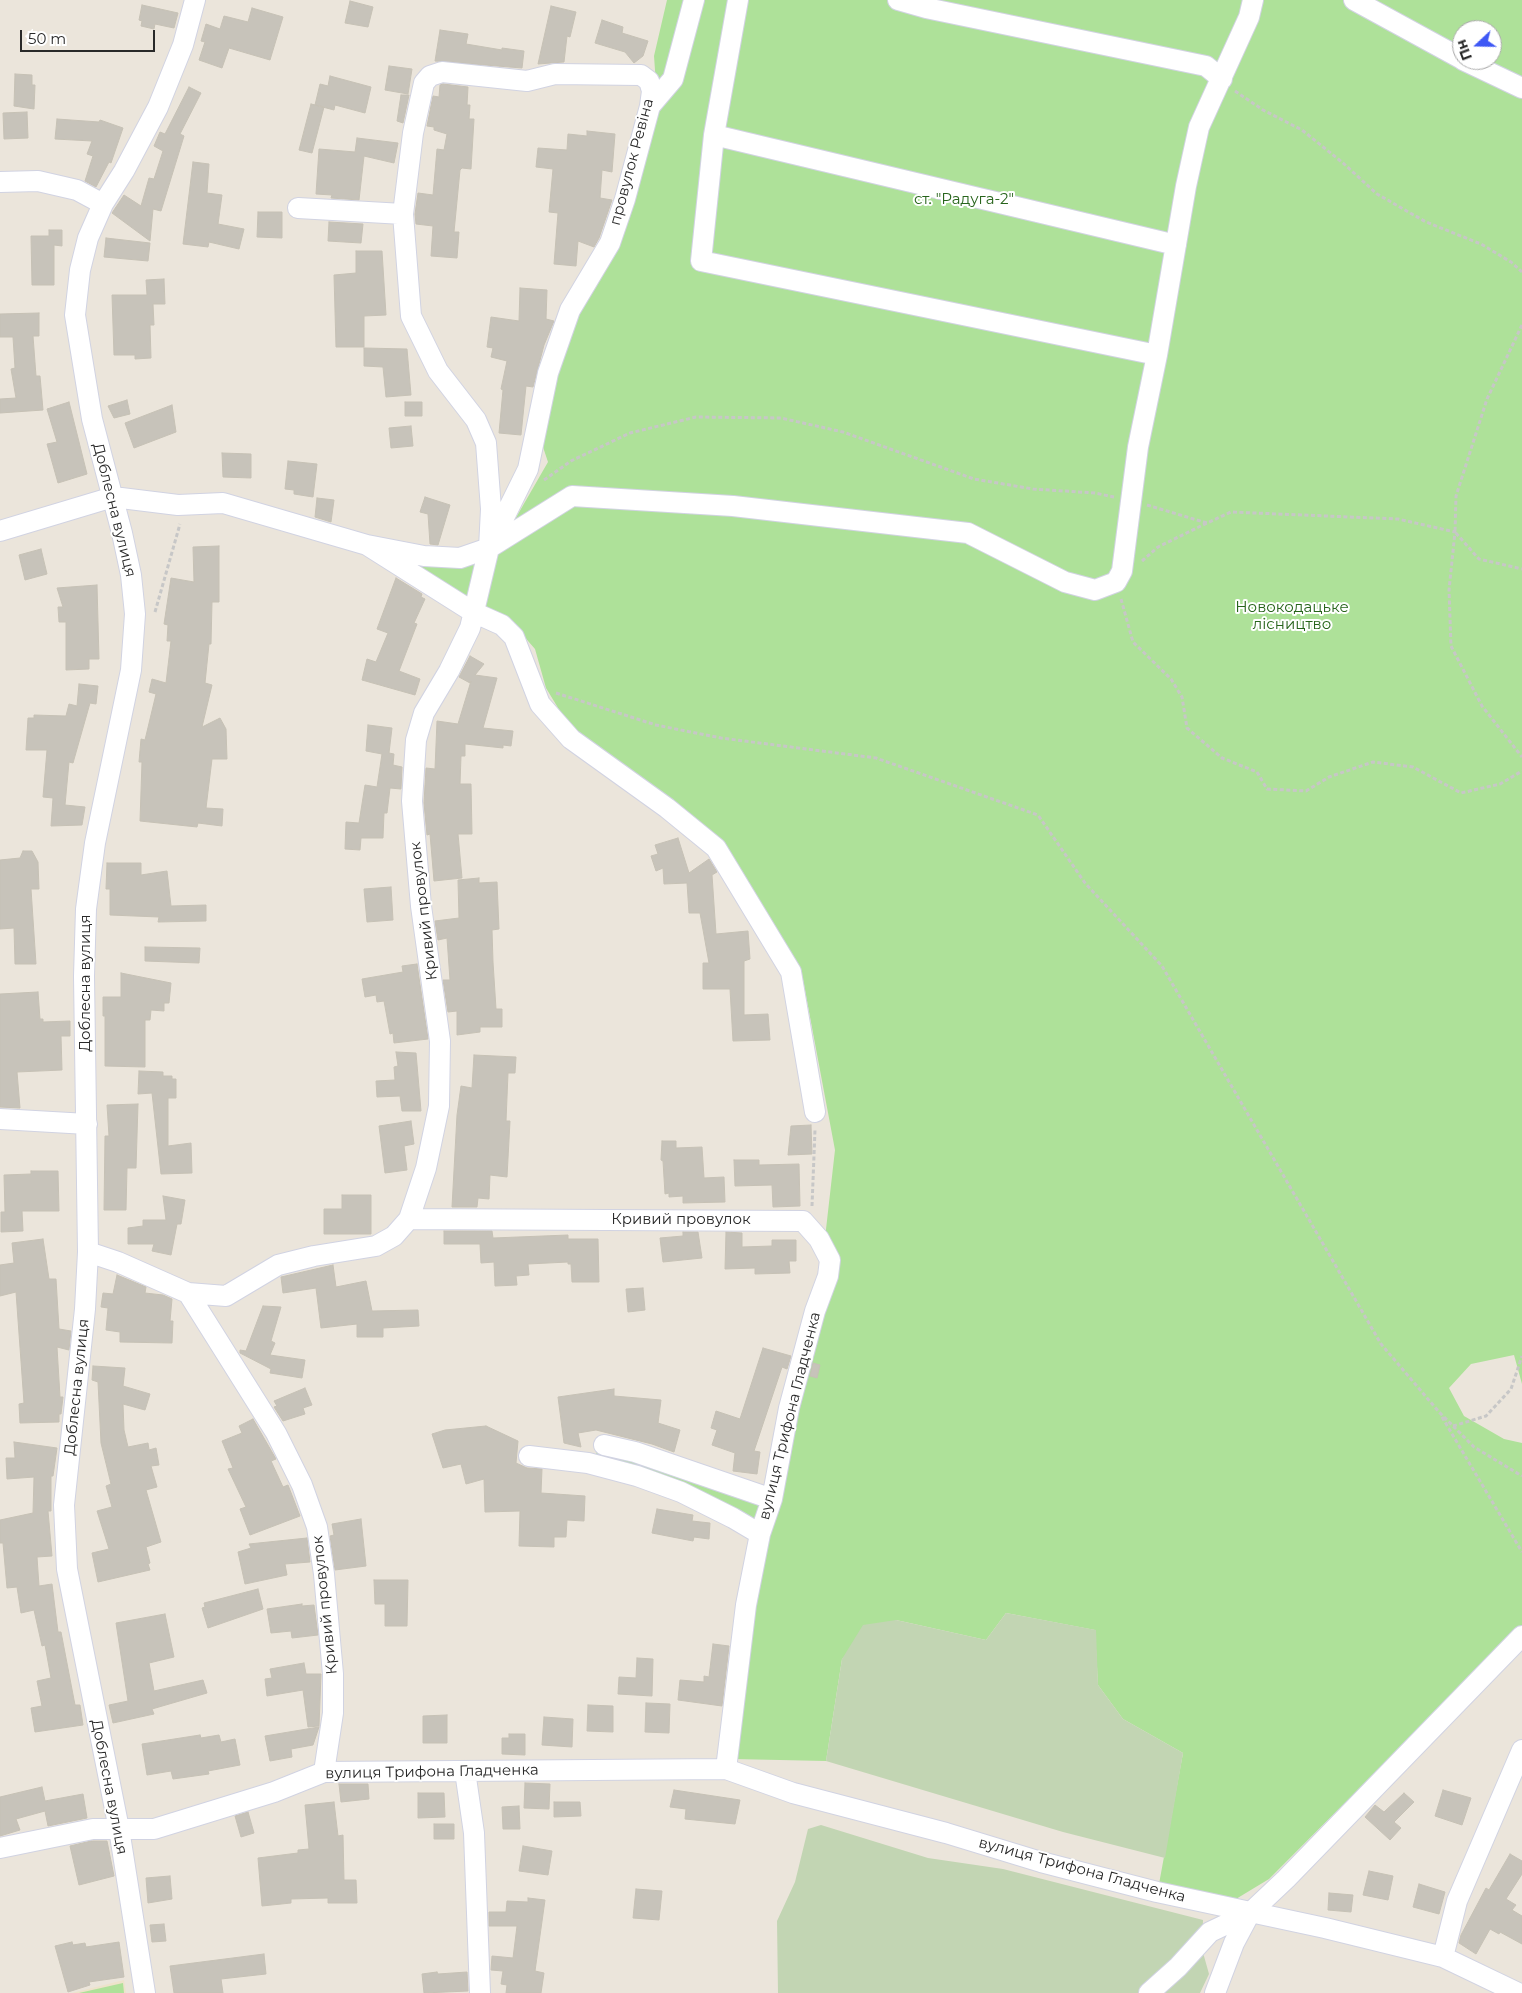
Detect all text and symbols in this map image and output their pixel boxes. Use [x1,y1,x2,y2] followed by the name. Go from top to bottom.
[22,20,158,52] scale bar
[1452,20,1502,70] north arrow
[28,29,66,48] text: 50 m
[1452,37,1476,63] text: Пн
[606,97,658,227] street label: провулок Ревіна
[914,191,1014,209] park label: ст. "Радуга-2"
[89,441,139,579] street label: Доблесна вулиця
[1235,599,1349,634] park label: Новокодацьке лісництво
[407,841,441,981] street label: Кривий провулок
[77,914,95,1052] street label: Доблесна вулиця
[611,1211,751,1229] street label: Кривий провулок
[755,1310,825,1522] street label: вулиця Трифона Гладченка
[61,1318,93,1456] street label: Доблесна вулиця
[309,1535,341,1675] street label: Кривий провулок
[87,1718,131,1856] street label: Доблесна вулиця
[325,1761,539,1783] street label: вулиця Трифона Гладченка
[977,1834,1187,1906] street label: вулиця Трифона Гладченка

